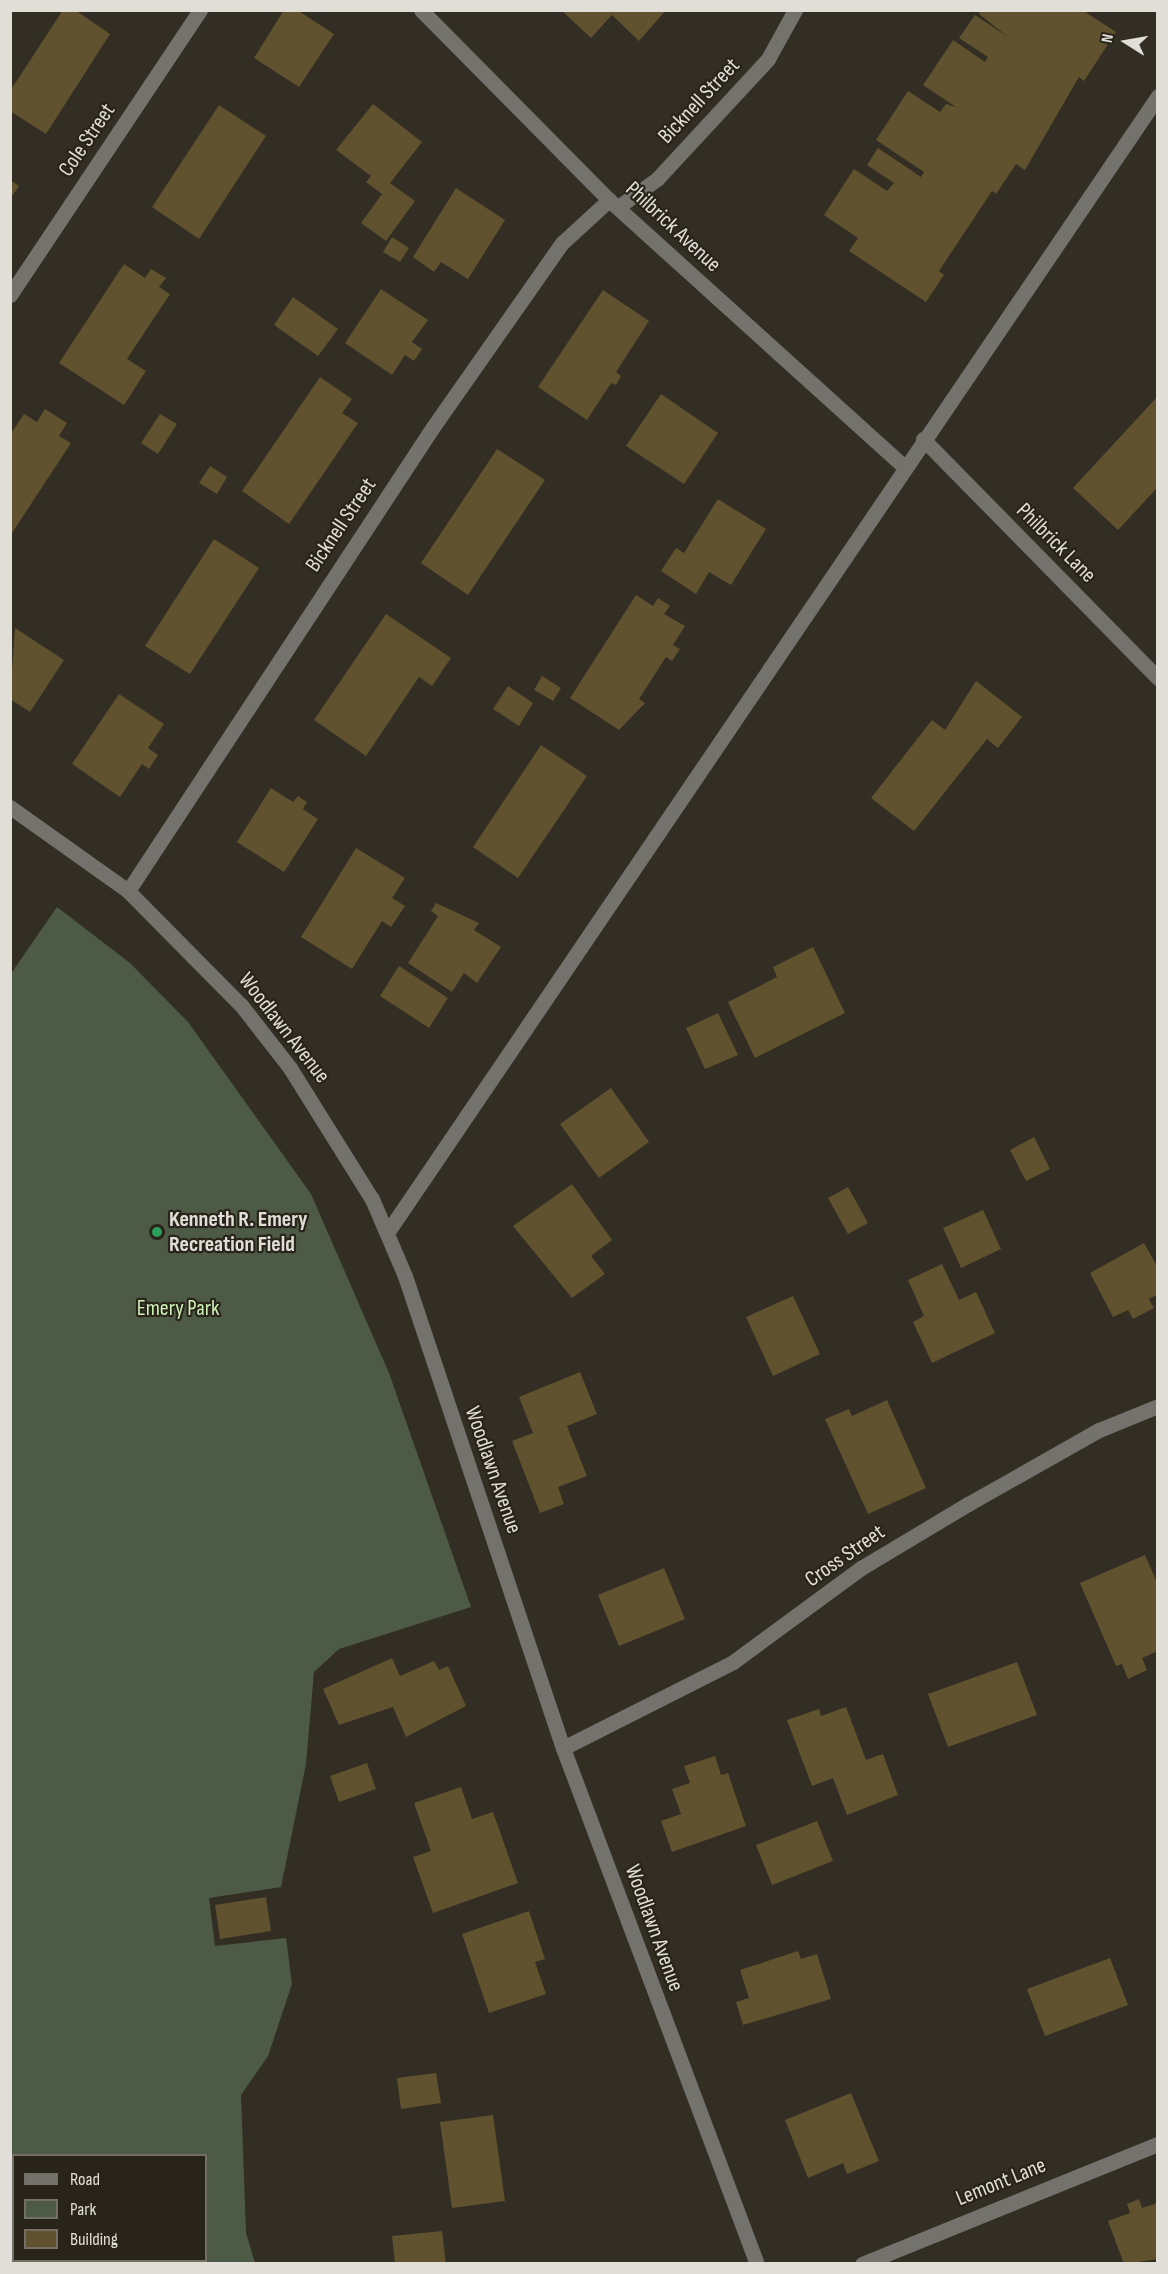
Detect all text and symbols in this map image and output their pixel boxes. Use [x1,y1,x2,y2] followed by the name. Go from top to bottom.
[1096,12,1156,72] north arrow
[1098,32,1118,44] text: N
[653,53,745,149] street label: Bicknell Street
[53,98,121,182] street label: Cole Street
[620,176,726,278] street label: Philbrick Avenue
[300,473,382,577] street label: Bicknell Street
[1011,498,1101,588] street label: Philbrick Lane
[233,968,335,1088] street label: Woodlawn Avenue
[169,1206,307,1258] place label: Kenneth R. Emery Recreation Field
[150,1225,164,1239] marker: Kenneth R. Emery Recreation Field
[137,1296,219,1322] park label: Emery Park
[459,1403,527,1537] street label: Woodlawn Avenue
[800,1519,890,1593] street label: Cross Street
[619,1861,689,1995] street label: Woodlawn Avenue
[952,2152,1050,2212] street label: Lemont Lane
[12,2154,207,2262] legend
[70,2169,100,2190] text: Road
[70,2199,96,2220] text: Park
[70,2229,118,2250] text: Building

